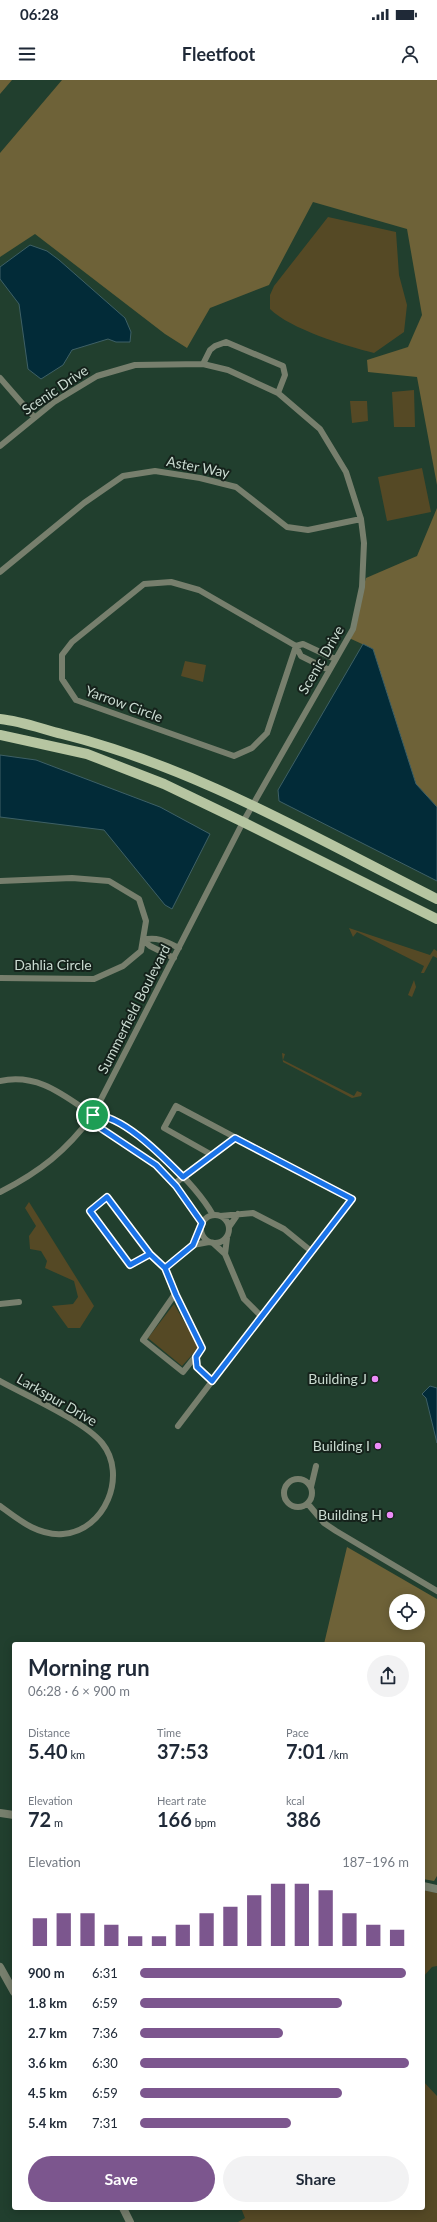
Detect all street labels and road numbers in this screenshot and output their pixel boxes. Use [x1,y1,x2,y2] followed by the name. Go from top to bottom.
[18,361,91,418] street label: Scenic Drive
[165,452,232,481] street label: Aster Way
[294,622,347,697] street label: Scenic Drive
[83,682,165,725] street label: Yarrow Circle
[94,941,174,1076] street label: Summerfield Boulevard
[14,956,92,973] street label: Dahlia Circle
[14,1370,100,1429] street label: Larkspur Drive

